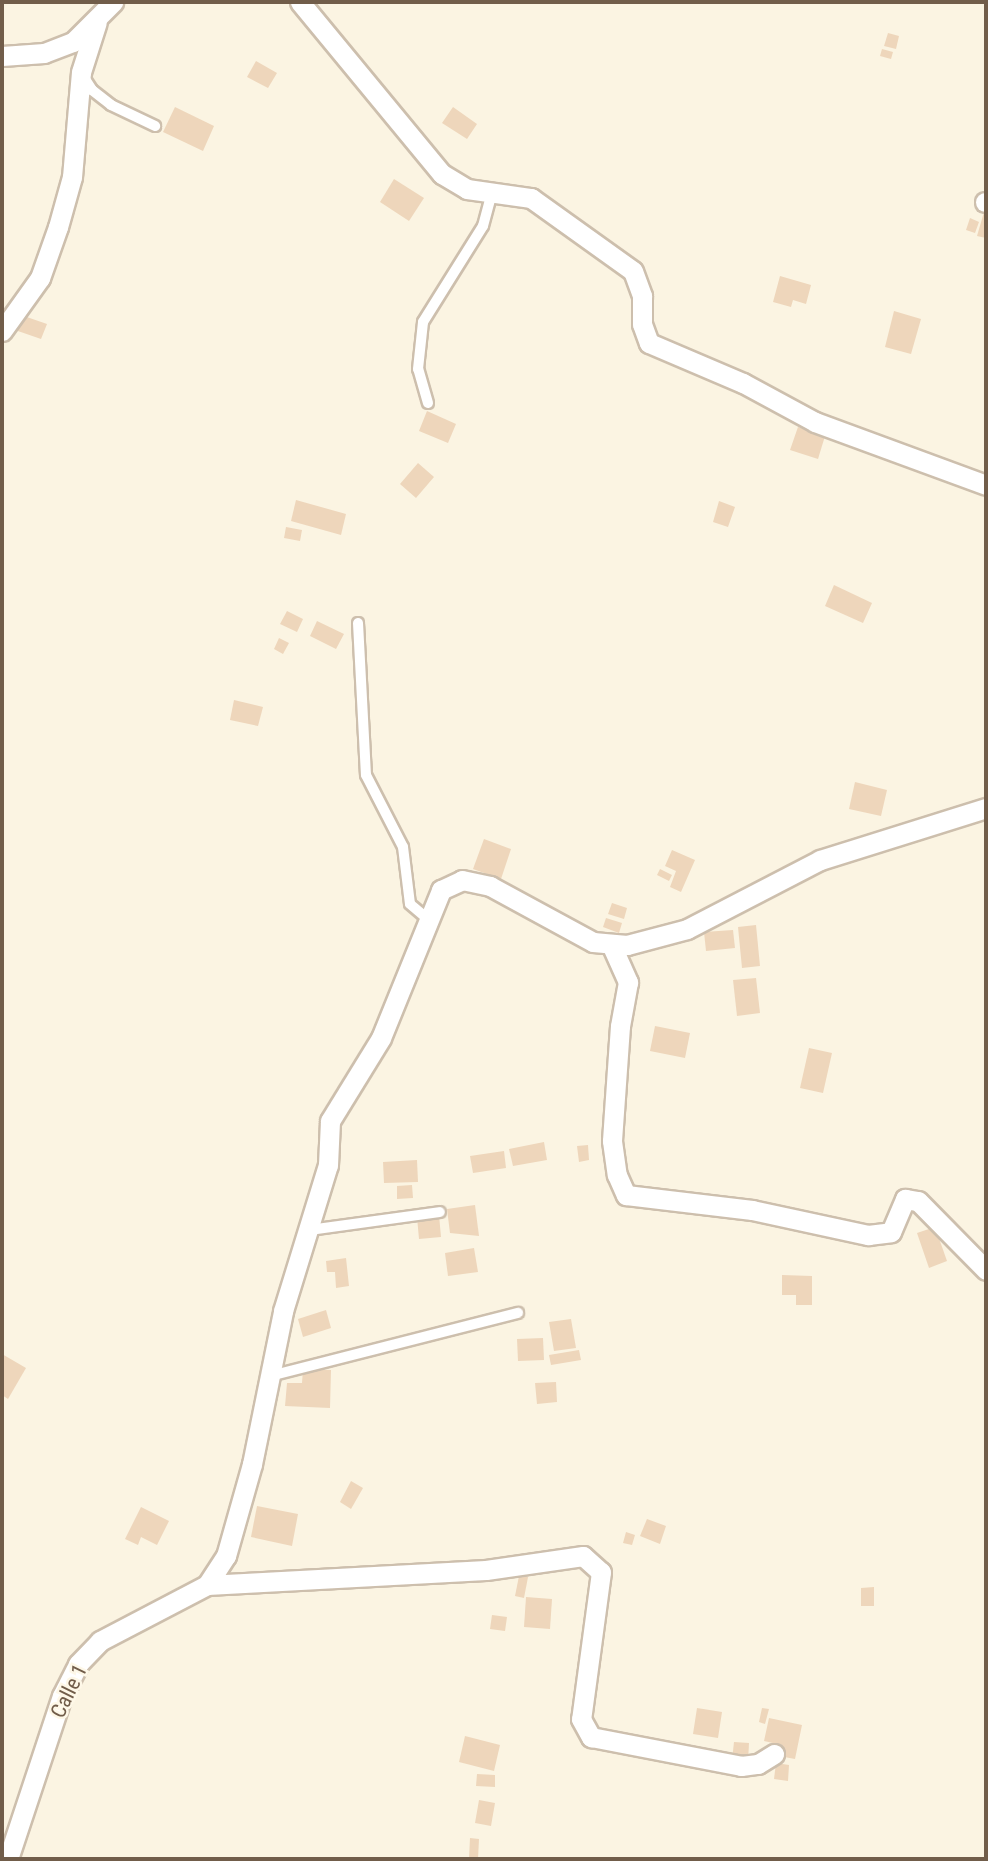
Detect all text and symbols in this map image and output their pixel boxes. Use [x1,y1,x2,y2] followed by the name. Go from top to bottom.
[45,1660,93,1722] street label: Calle 1

